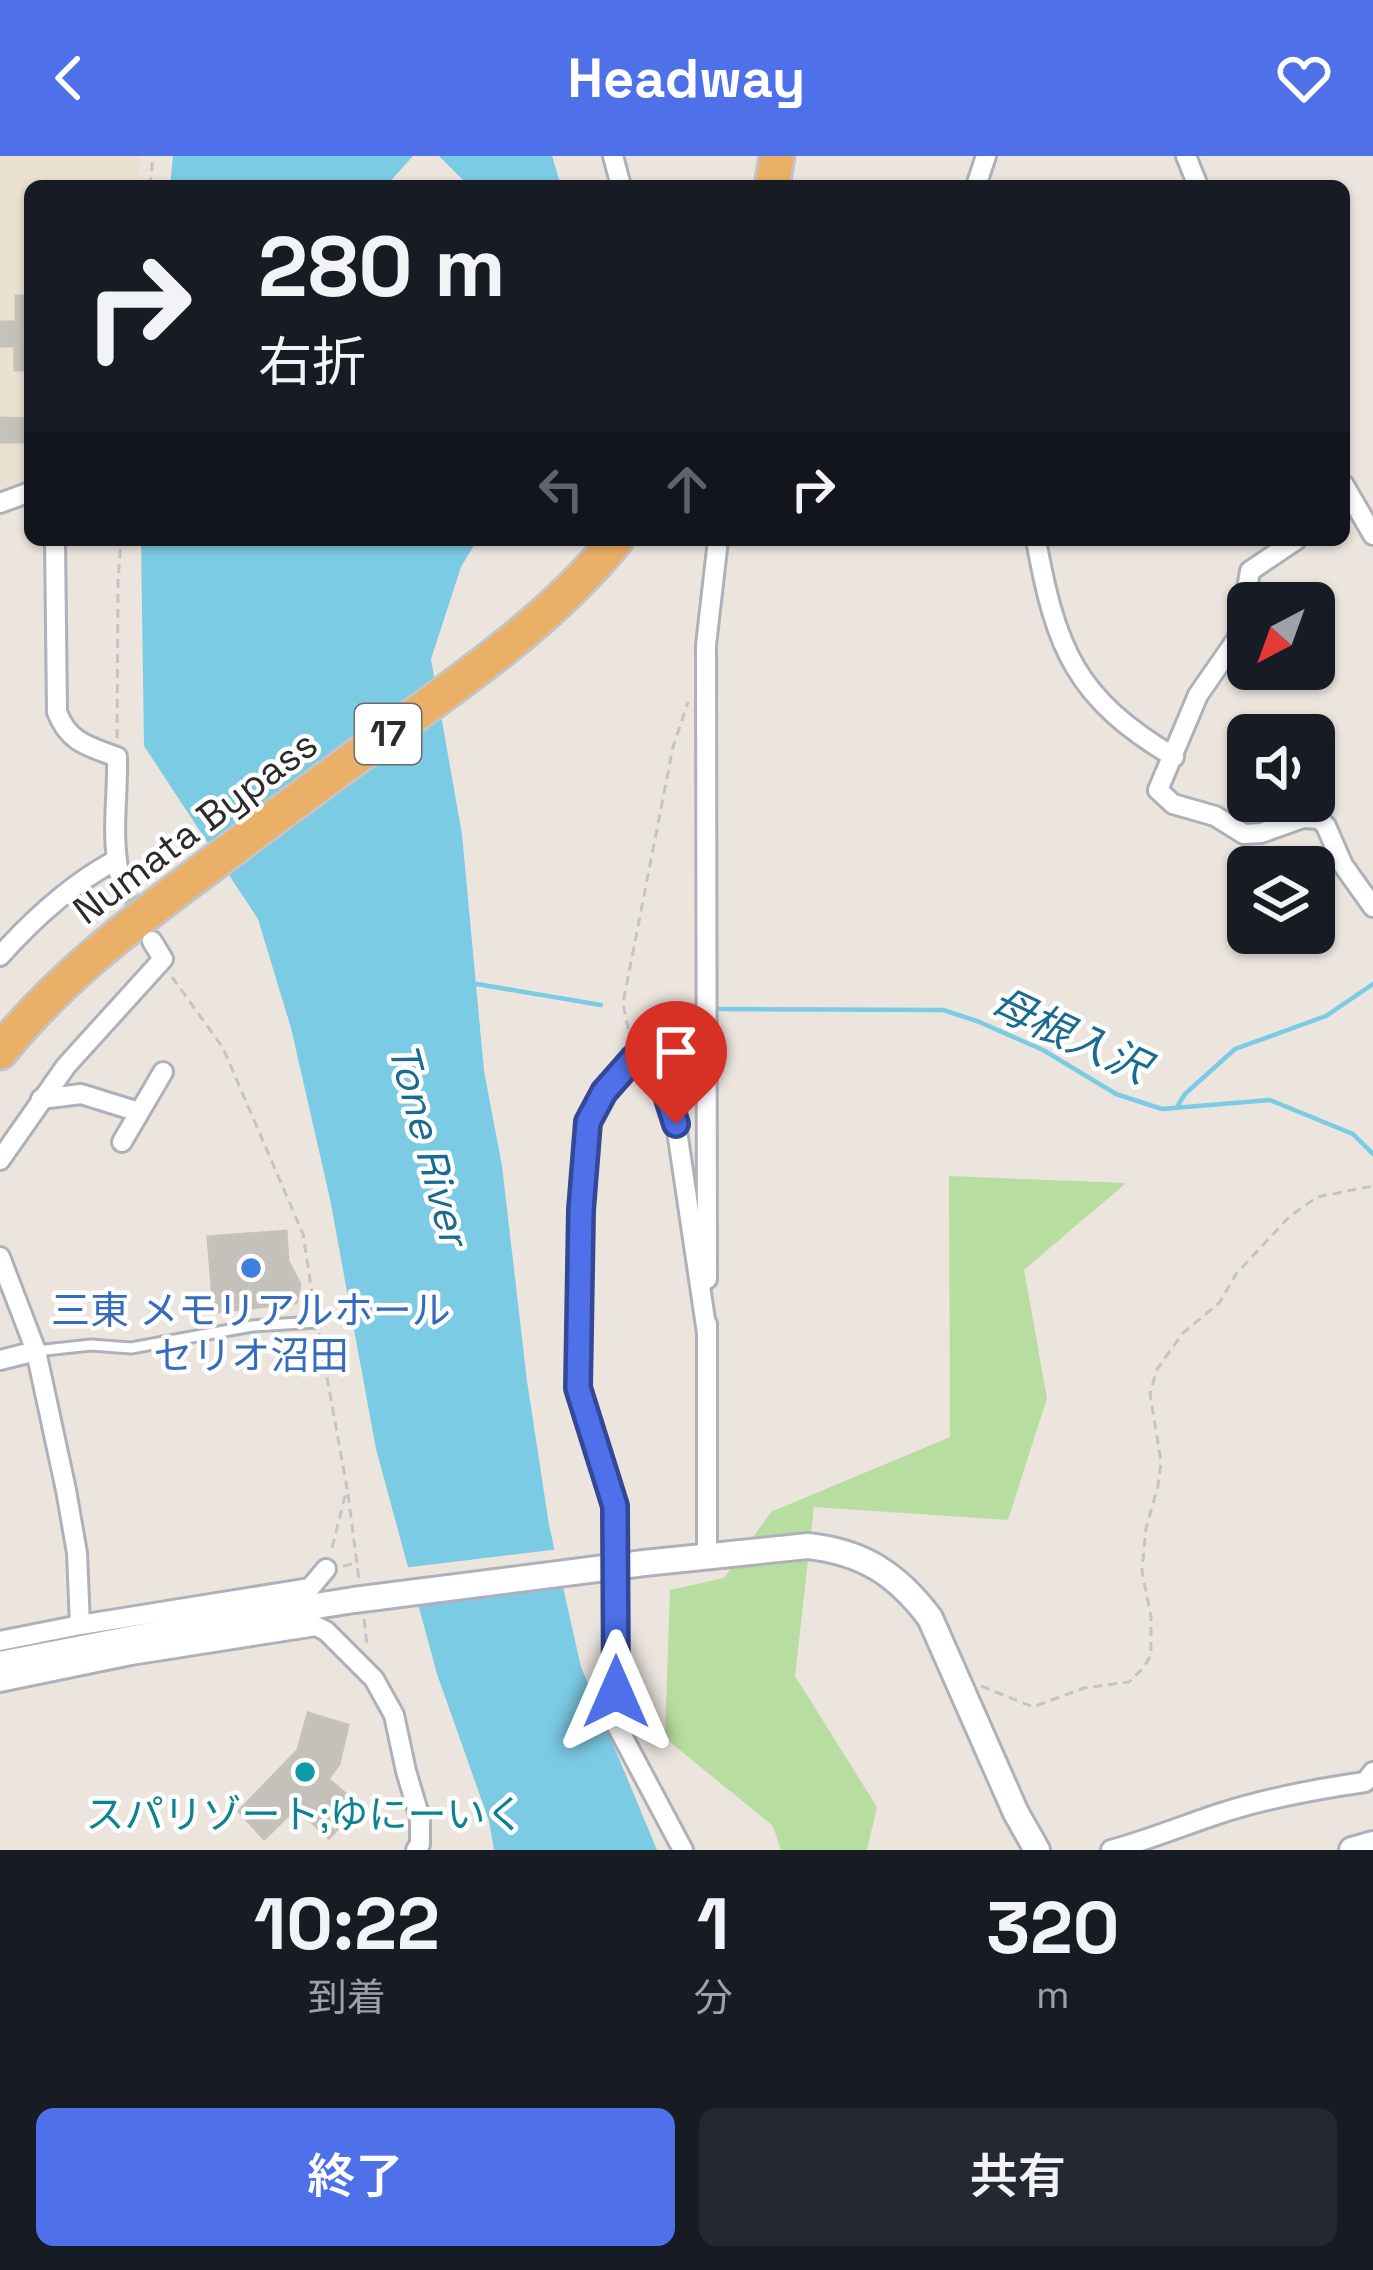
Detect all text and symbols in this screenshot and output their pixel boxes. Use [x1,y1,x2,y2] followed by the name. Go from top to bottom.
[568,44,805,113] text: Headway
[36,45,102,111] icon: back
[1271,45,1337,111] icon: heart
[258,213,506,321] text: 280 m
[60,228,216,384] icon: right
[258,328,366,397] text: 右折
[528,456,594,522] icon: left
[654,456,720,522] icon: ahead
[780,456,846,522] icon: right
[1227,582,1335,690] north arrow
[1227,582,1335,954] map controls
[355,704,421,764] road number: 17
[1227,714,1335,822] button: sound
[63,719,327,935] street label: Numata Bypass
[1227,846,1335,954] button: layers
[983,975,1162,1097] water label: 母根入沢
[625,1001,727,1124] pin
[643,1019,709,1085] icon: arrive
[377,1037,482,1255] water label: Tone River
[238,1255,264,1281] marker: 三東 メモリアルホール セリオ沼田
[51,1286,451,1380] place label: 三東 メモリアルホール セリオ沼田
[553,1629,679,1755] position arrow
[292,1759,318,1785] marker: スパリゾート;ゆにーいく
[86,1790,524,1839] place label: スパリゾート;ゆにーいく
[254,1878,440,1970] text: 10:22
[697,1878,729,1970] text: 1
[986,1882,1119,1974] text: 320
[1036,1970,1070,2019] text: m
[308,1973,386,2022] text: 到着
[693,1973,733,2022] text: 分
[36,2108,675,2246] button: 終了
[699,2108,1337,2246] button: 共有

